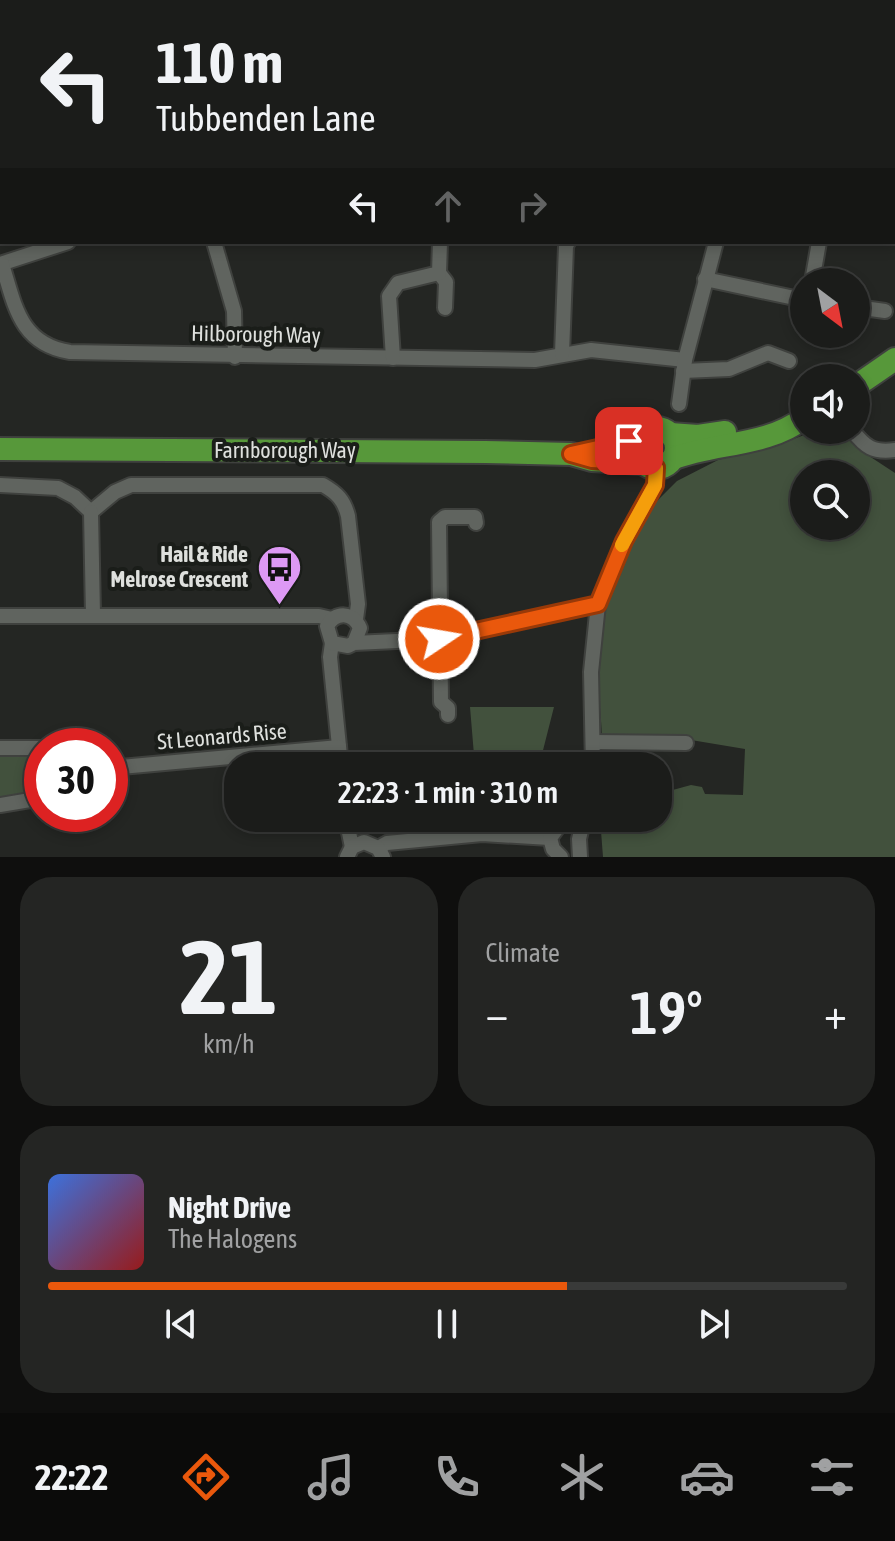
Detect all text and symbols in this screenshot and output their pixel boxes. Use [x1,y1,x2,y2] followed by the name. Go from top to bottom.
[156,31,283,95] text: 110 m
[24,32,128,136] icon: left
[156,97,376,139] text: Tubbenden Lane
[342,184,386,228] icon: left
[426,184,470,228] icon: ahead
[510,184,554,228] icon: right
[790,268,870,348] north arrow
[790,268,870,540] map controls
[191,320,321,348] street label: Hilborough Way
[790,364,870,444] button: sound
[595,407,663,475] pin
[607,419,651,463] icon: arrive
[214,437,356,463] street label: Farnborough Way
[790,460,870,540] button: search
[111,541,249,592] place label: Hail & Ride Melrose Crescent
[255,543,303,606] bus stop icon: Hail & Ride Melrose Crescent
[397,597,481,681] position arrow
[156,717,288,755] street label: St Leonards Rise
[24,728,128,832] speed limit sign: 30
[338,775,558,809] text: 22:23 · 1 min · 310 m
[180,917,278,1036] text: 21
[486,938,560,968] text: Climate
[630,978,703,1047] text: 19°
[486,988,508,1038] text: −
[824,988,847,1038] text: +
[203,1029,255,1059] text: km/h
[168,1190,291,1224] text: Night Drive
[168,1224,297,1254] text: The Halogens
[159,1302,203,1346] icon: previous
[425,1302,469,1346] icon: pause
[692,1302,736,1346] icon: next
[178,1449,234,1505] icon: directions
[303,1449,359,1505] icon: music
[429,1449,485,1505] icon: phone
[554,1449,610,1505] icon: climate
[679,1449,735,1505] icon: car
[804,1449,860,1505] icon: filters
[35,1456,109,1498] text: 22:22

